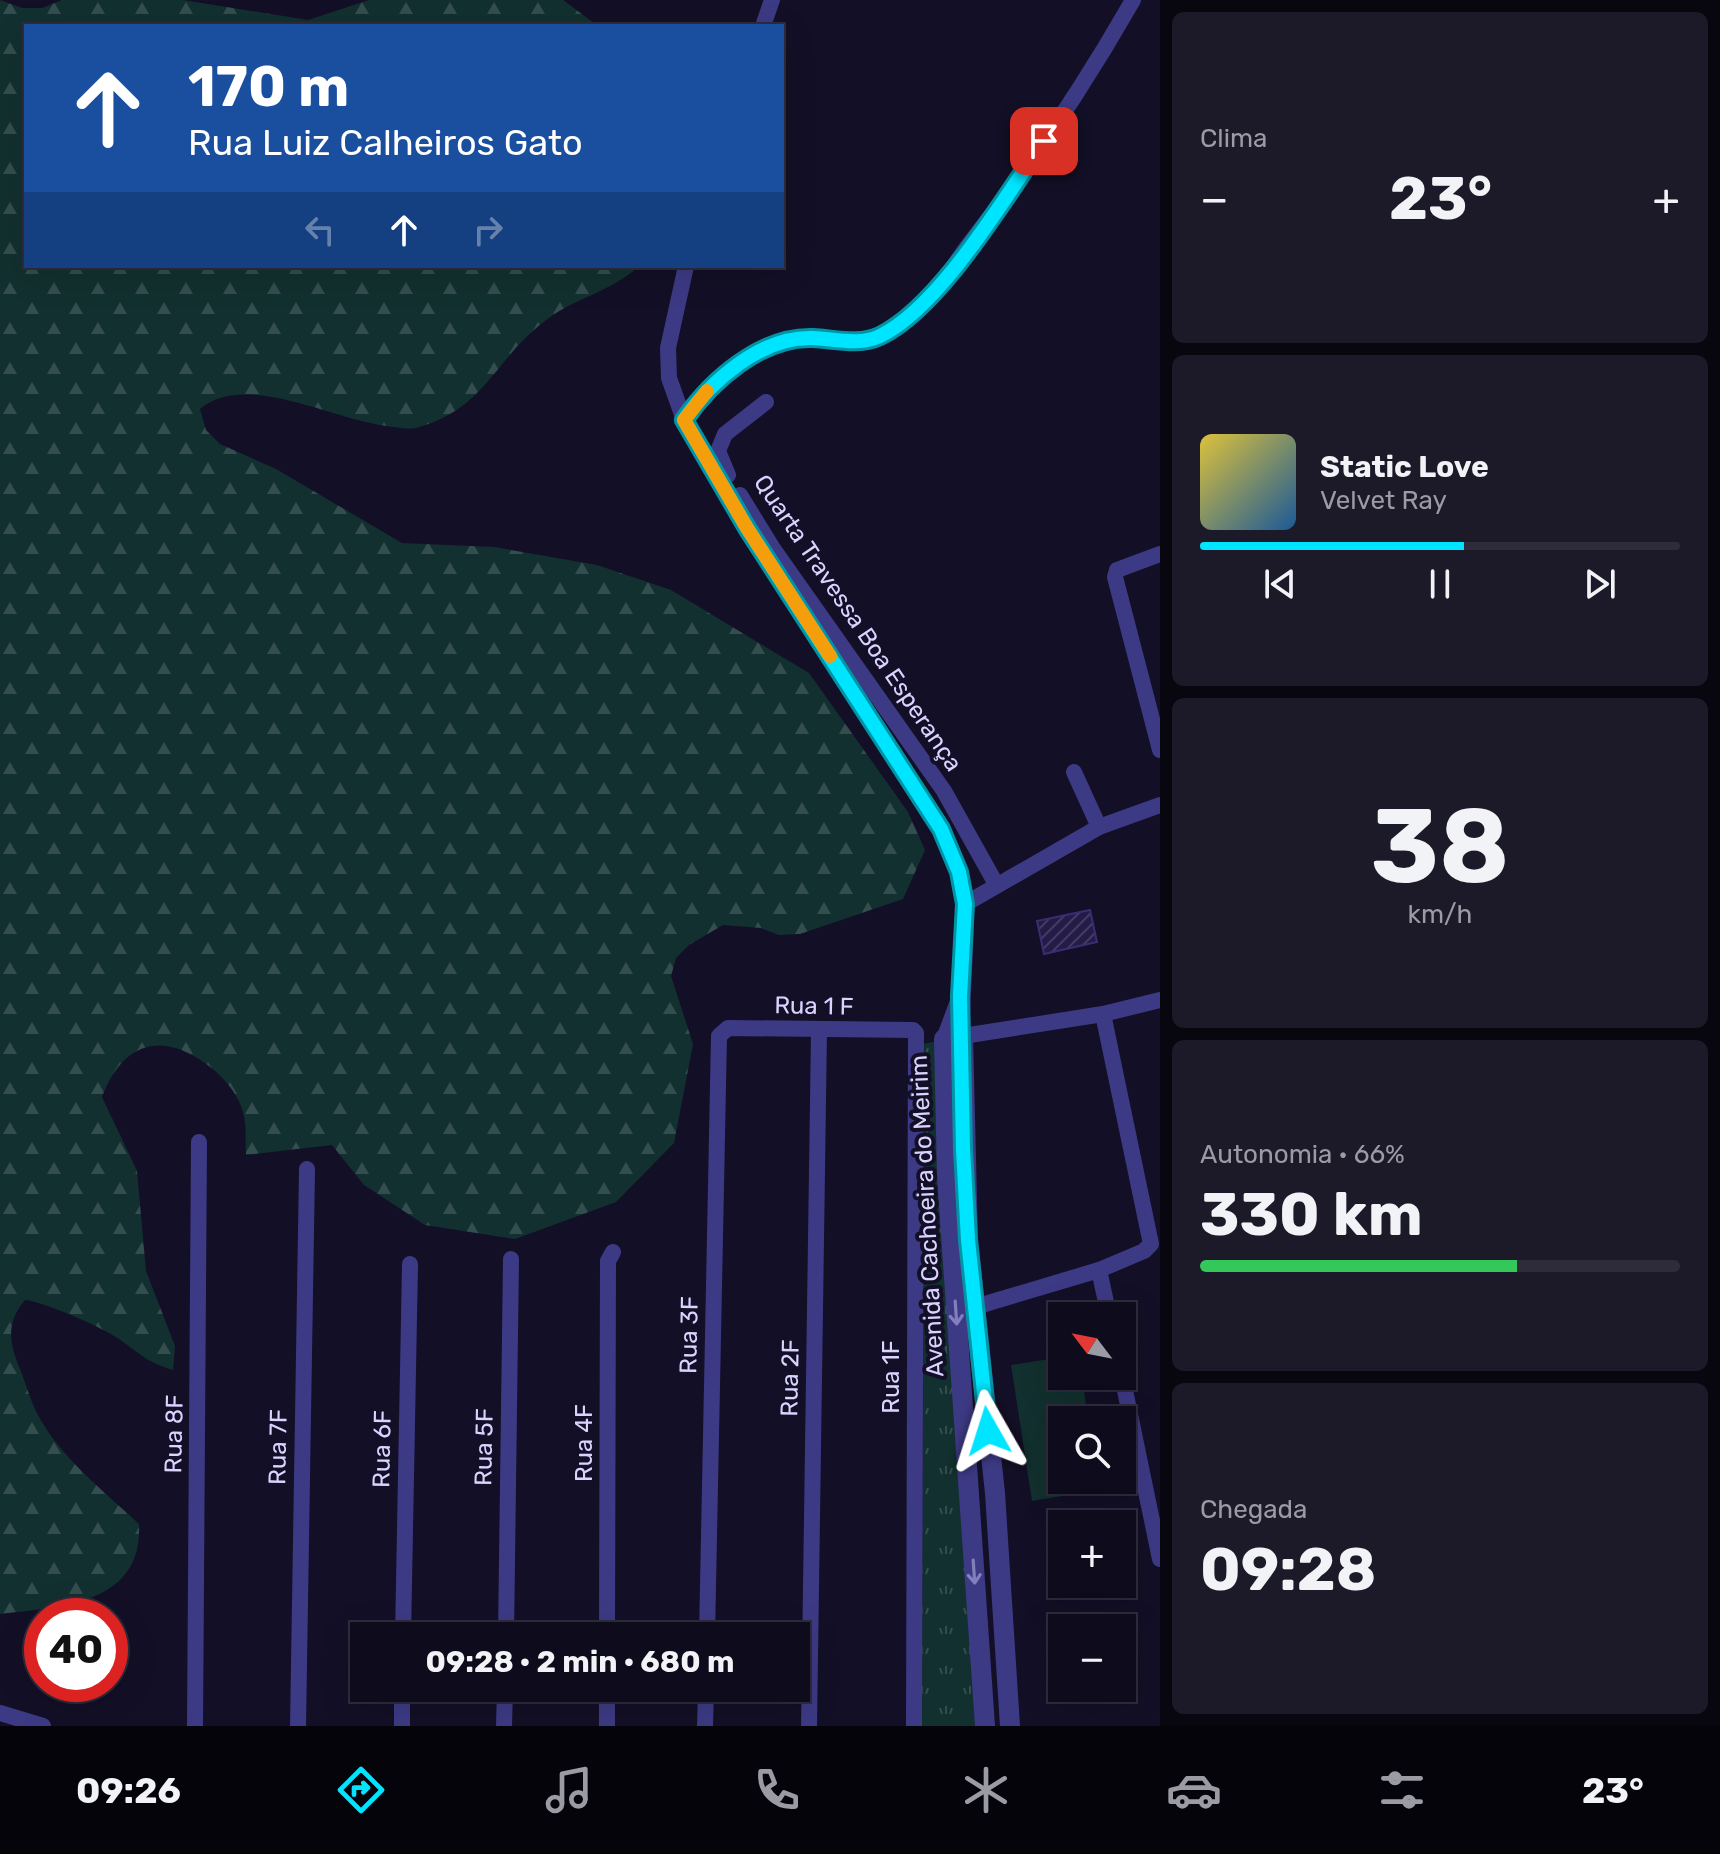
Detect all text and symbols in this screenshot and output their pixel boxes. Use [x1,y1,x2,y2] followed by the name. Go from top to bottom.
[188,54,349,120] text: 170 m
[56,56,160,160] icon: ahead
[1010,107,1078,175] pin
[1022,119,1066,163] icon: arrive
[188,121,583,164] text: Rua Luiz Calheiros Gato
[1200,123,1267,154] text: Clima
[1389,163,1492,234] text: 23°
[1200,173,1229,225] text: −
[1653,173,1680,225] text: +
[298,208,342,252] icon: left
[382,208,426,252] icon: ahead
[466,208,510,252] icon: right
[1320,449,1489,485] text: Static Love
[748,470,968,776] street label: Quarta Travessa Boa Esperança
[1320,485,1447,516] text: Velvet Ray
[1258,562,1302,606] icon: previous
[1418,562,1462,606] icon: pause
[1578,562,1622,606] icon: next
[1371,785,1509,908] text: 38
[1408,899,1472,930] text: km/h
[774,991,854,1021] street label: Rua 1 F
[905,1054,949,1378] street label: Avenida Cachoeira do Meirim
[1200,1139,1405,1170] text: Autonomia · 66%
[1200,1179,1423,1250] text: 330 km
[674,1296,704,1374] street label: Rua 3F
[949,1299,964,1326] one-way arrow
[1048,1302,1136,1390] north arrow
[1048,1302,1136,1702] map controls
[775,1339,805,1417] street label: Rua 2F
[877,1340,905,1414] street label: Rua 1F
[946,1389,1030,1473] position arrow
[159,1394,189,1474] street label: Rua 8F
[570,1404,598,1482] street label: Rua 4F
[1048,1406,1136,1494] button: search
[469,1408,499,1486] street label: Rua 5F
[263,1409,293,1485] street label: Rua 7F
[367,1410,397,1488] street label: Rua 6F
[1200,1494,1307,1525] text: Chegada
[1048,1510,1136,1598] button: +
[1200,1534,1376,1605] text: 09:28
[967,1558,982,1585] one-way arrow
[24,1598,128,1702] speed limit sign: 40
[1048,1614,1136,1702] button: −
[426,1644,734,1680] text: 09:28 · 2 min · 680 m
[333,1762,389,1818] icon: directions
[541,1762,597,1818] icon: music
[749,1762,805,1818] icon: phone
[958,1762,1014,1818] icon: climate
[1166,1762,1222,1818] icon: car
[1374,1762,1430,1818] icon: filters
[76,1769,181,1812] text: 09:26
[1582,1769,1644,1812] text: 23°

